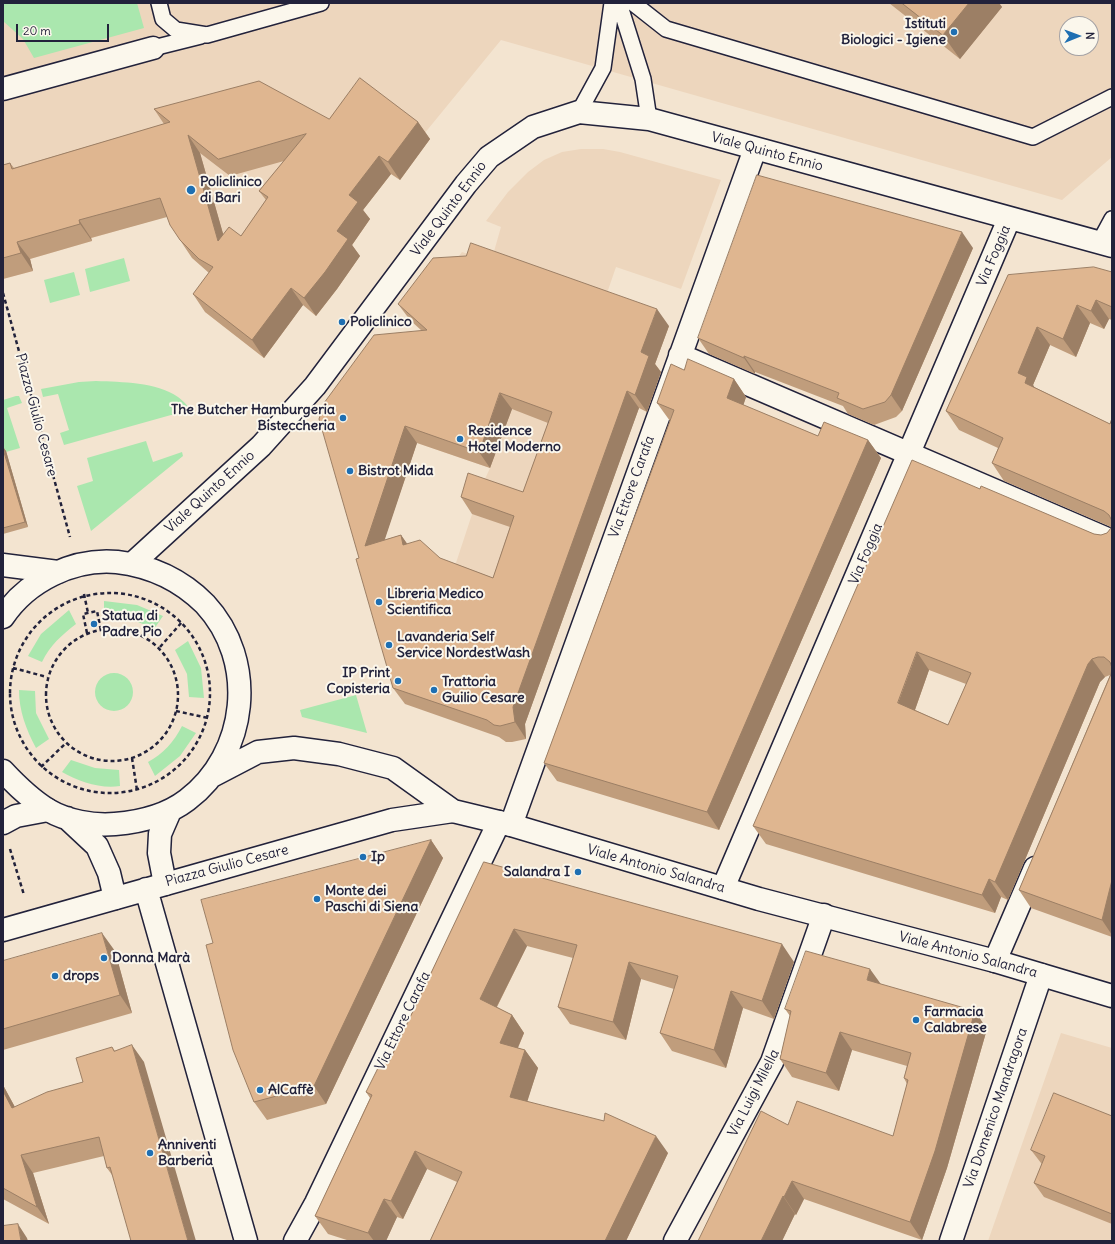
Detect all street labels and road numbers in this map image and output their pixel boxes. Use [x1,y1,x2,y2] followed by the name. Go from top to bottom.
[709,129,825,175] street label: Viale Quinto Ennio
[408,158,490,260] street label: Viale Quinto Ennio
[974,223,1014,289] street label: Via Foggia
[11,352,61,478] street label: Piazza Giulio Cesare
[606,433,658,541] street label: Via Ettore Carafa
[162,447,258,537] street label: Viale Quinto Ennio
[846,521,886,587] street label: Via Foggia
[164,841,290,891] street label: Piazza Giulio Cesare
[585,841,727,897] street label: Viale Antonio Salandra
[897,928,1039,982] street label: Viale Antonio Salandra
[372,969,434,1073] street label: Via Ettore Carafa
[961,1026,1031,1190] street label: Via Domenico Mandragora
[725,1047,783,1139] street label: Via Luigi Milella

